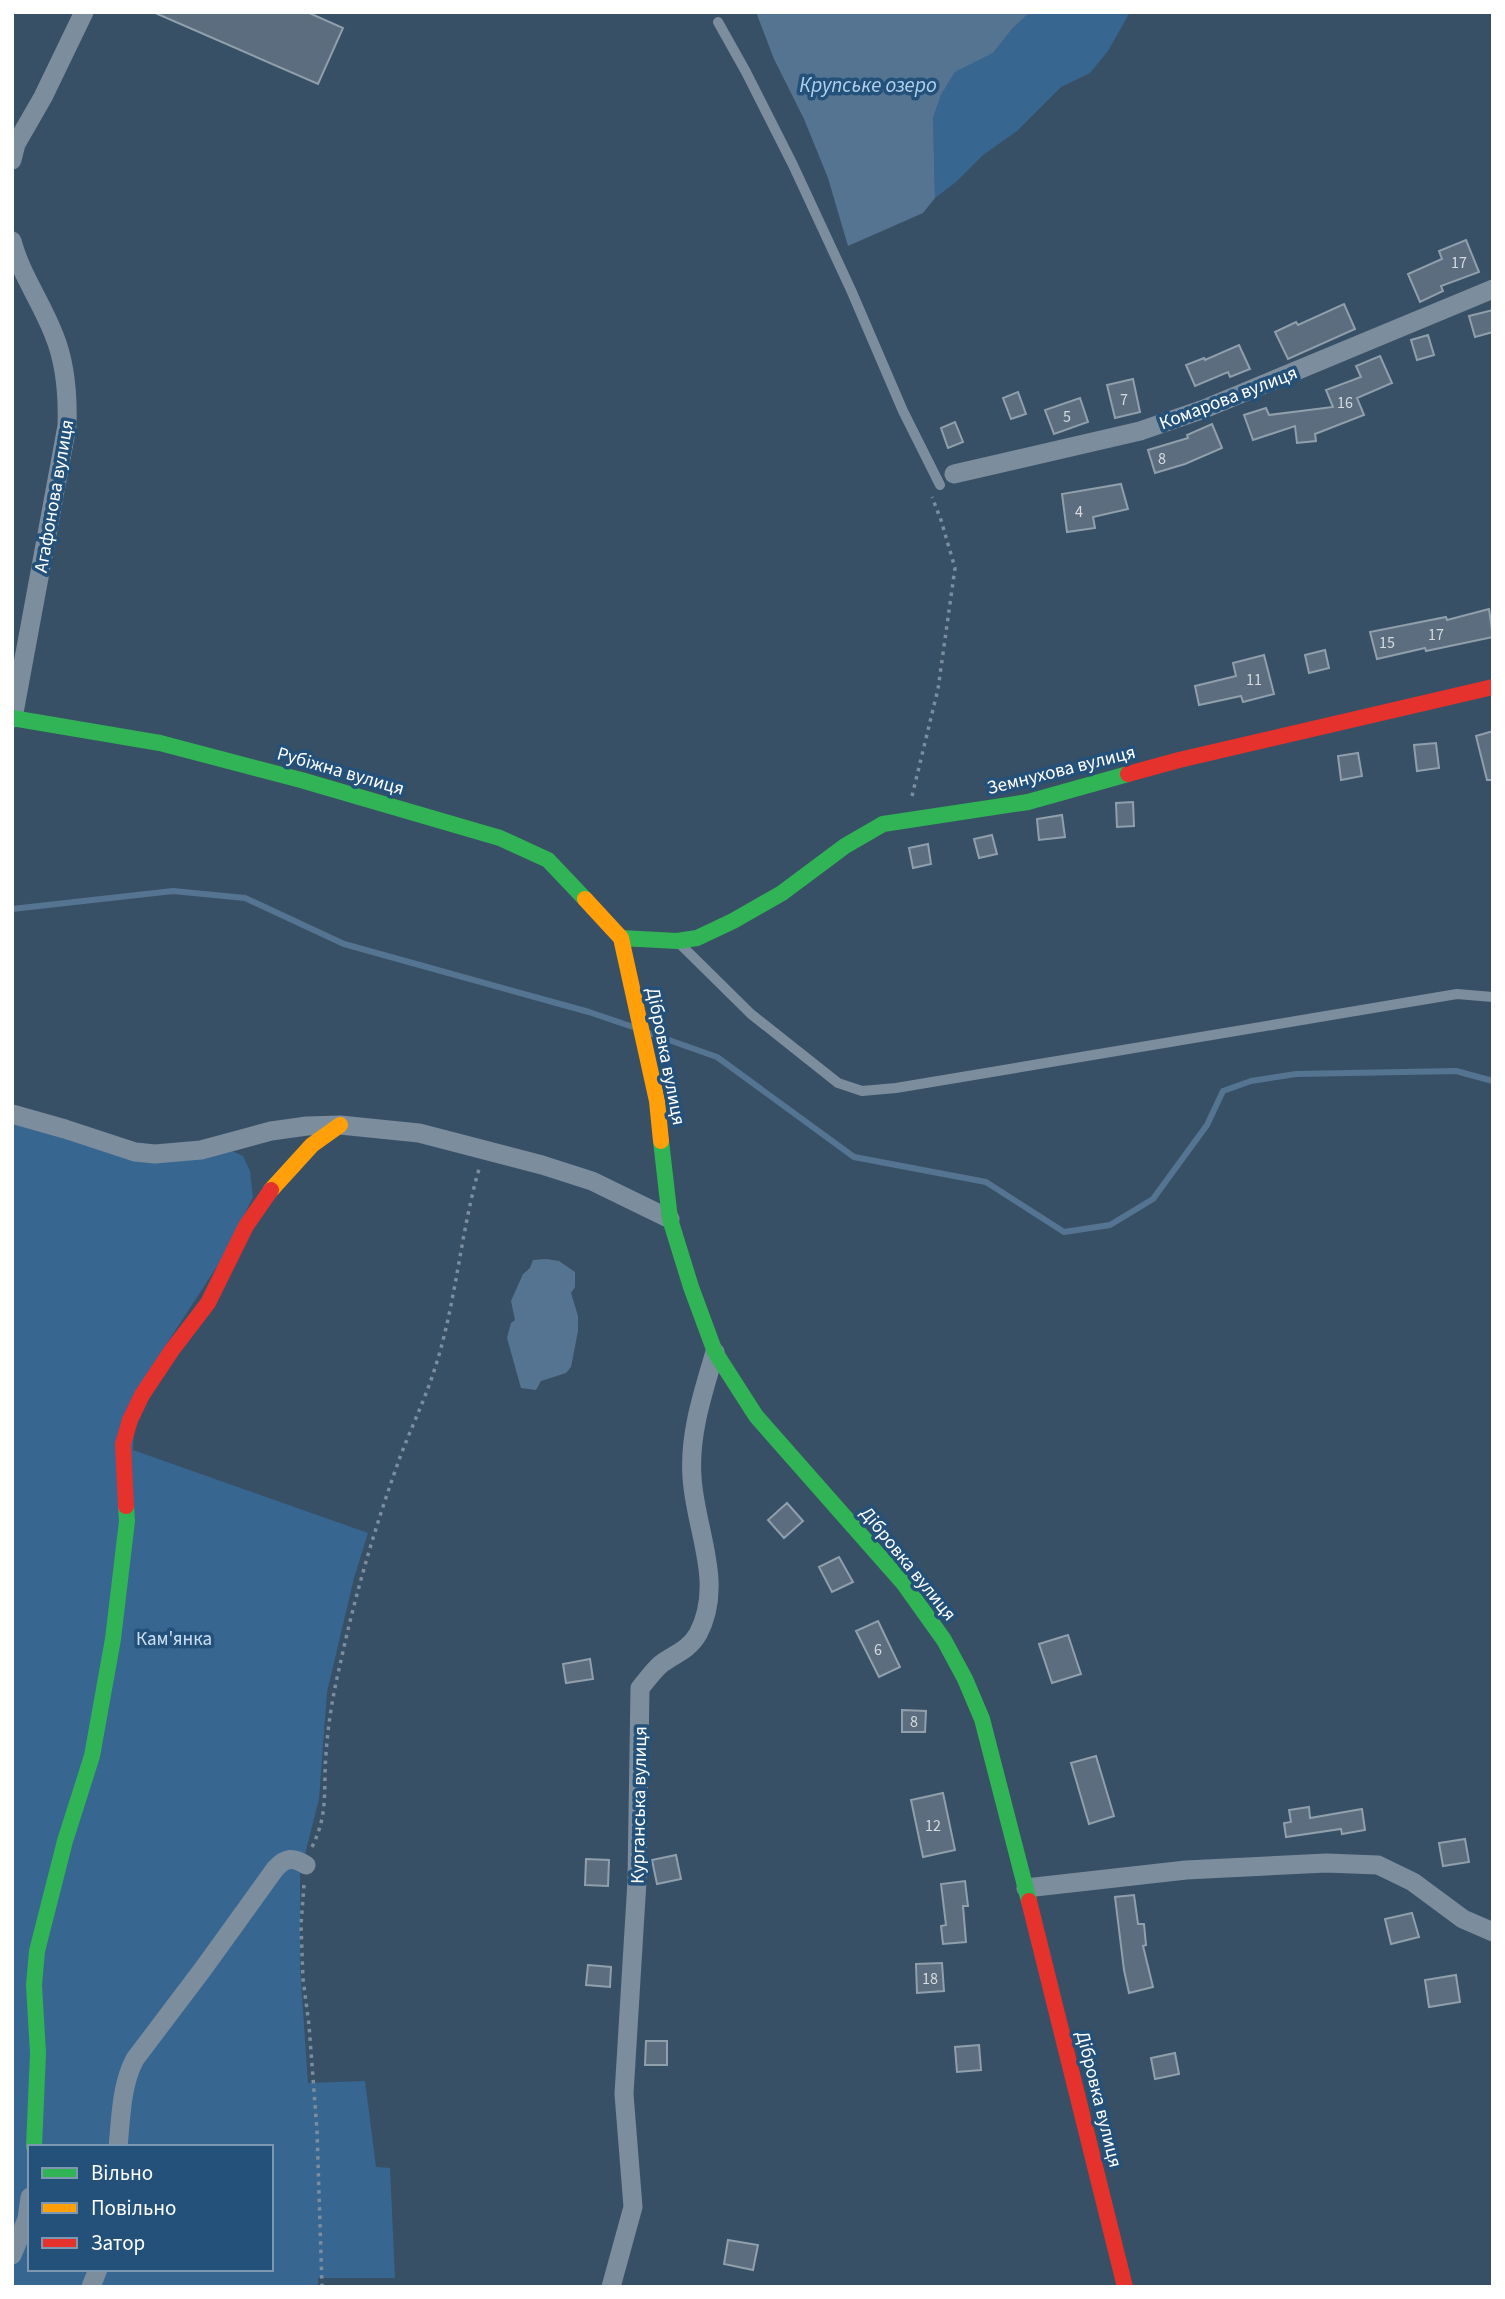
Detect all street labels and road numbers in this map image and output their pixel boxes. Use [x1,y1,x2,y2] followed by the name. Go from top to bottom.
[1155,360,1302,437] street label: Комарова вулиця
[28,418,81,575] street label: Агафонова вулиця
[984,739,1138,802] street label: Земнухова вулиця
[274,740,407,803] street label: Рубіжна вулиця
[639,985,692,1128] street label: Дібровка вулиця
[853,1501,962,1627] street label: Дібровка вулиця
[625,1726,654,1884] street label: Курганська вулиця
[1069,2028,1129,2170] street label: Дібровка вулиця

